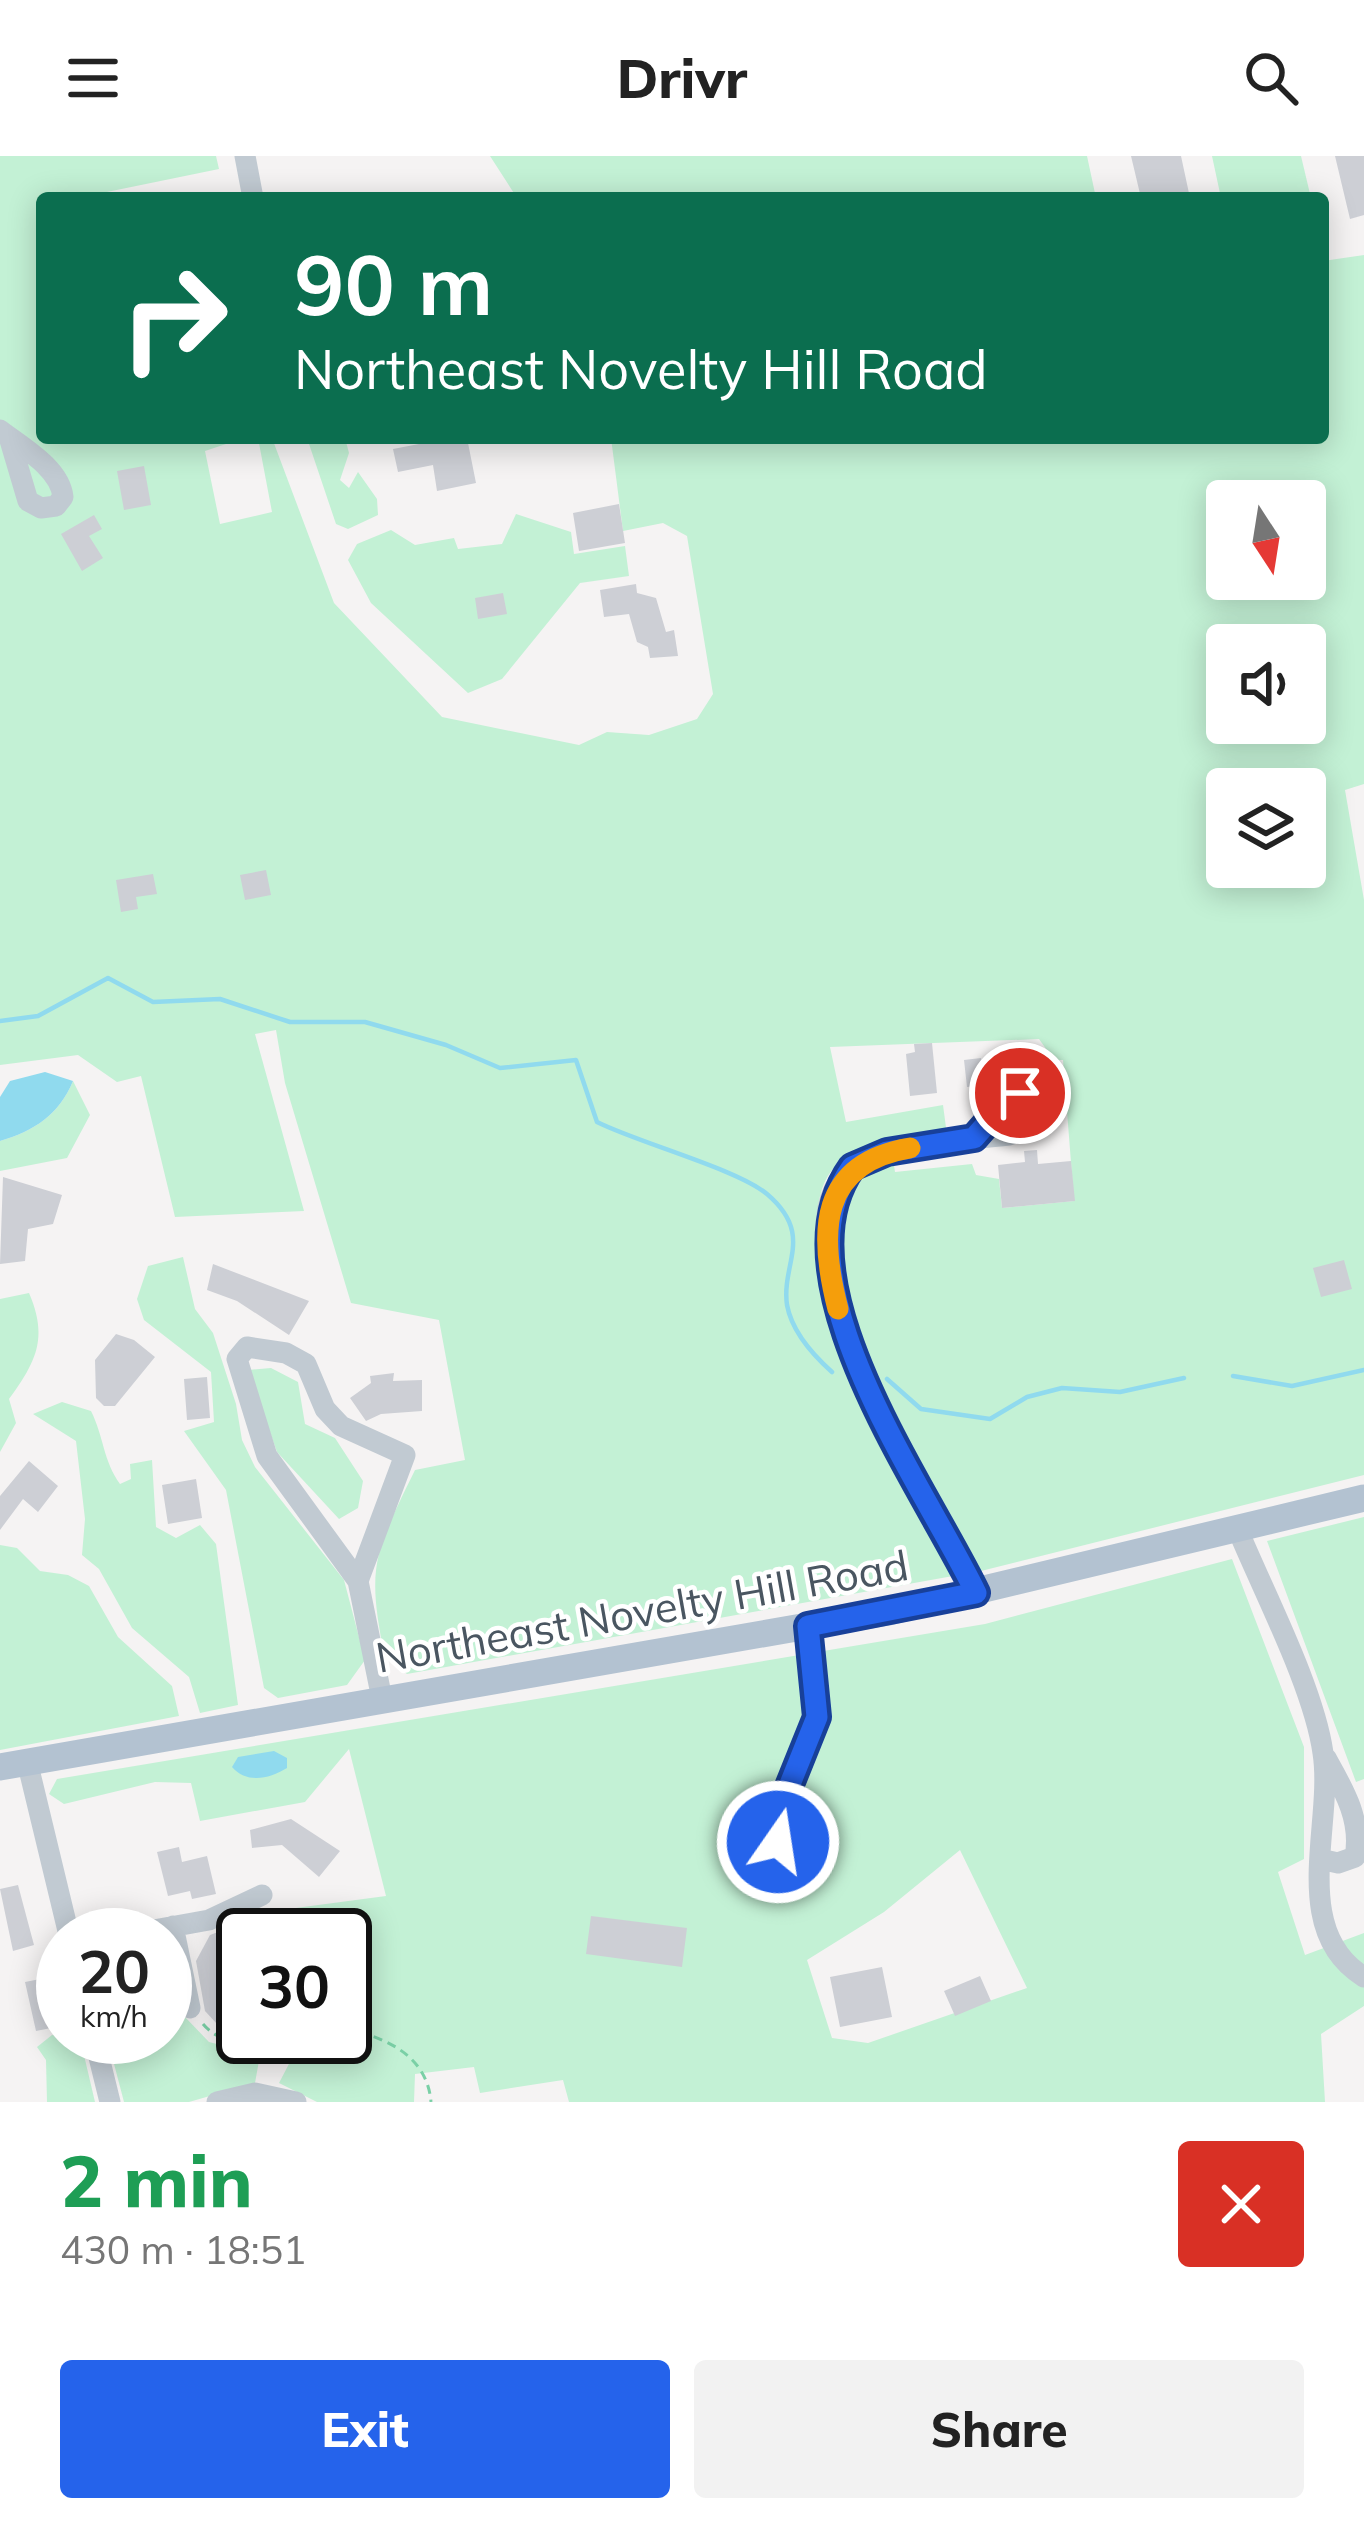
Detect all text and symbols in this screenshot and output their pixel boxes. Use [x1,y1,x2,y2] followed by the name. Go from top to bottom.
[617,44,747,112] text: Drivr
[60,45,126,111] icon: menu
[1238,45,1304,111] icon: search
[294,231,493,336] text: 90 m
[96,240,252,396] icon: right
[294,335,988,403] text: Northeast Novelty Hill Road
[1206,480,1326,600] north arrow
[1206,480,1326,888] map controls
[1206,624,1326,744] button: sound
[1206,768,1326,888] button: layers
[969,1042,1071,1144] pin
[987,1060,1053,1126] icon: arrive
[372,1538,912,1684] street label: Northeast Novelty Hill Road
[715,1779,841,1905] position arrow
[216,1908,372,2064] speed limit sign: 30
[78,1933,150,2008] text: 20
[80,1997,148,2035] text: km/h
[60,2135,253,2225] text: 2 min
[1178,2141,1304,2267] button: close
[60,2225,306,2274] text: 430 m · 18:51
[60,2360,670,2498] button: Exit
[694,2360,1304,2498] button: Share

